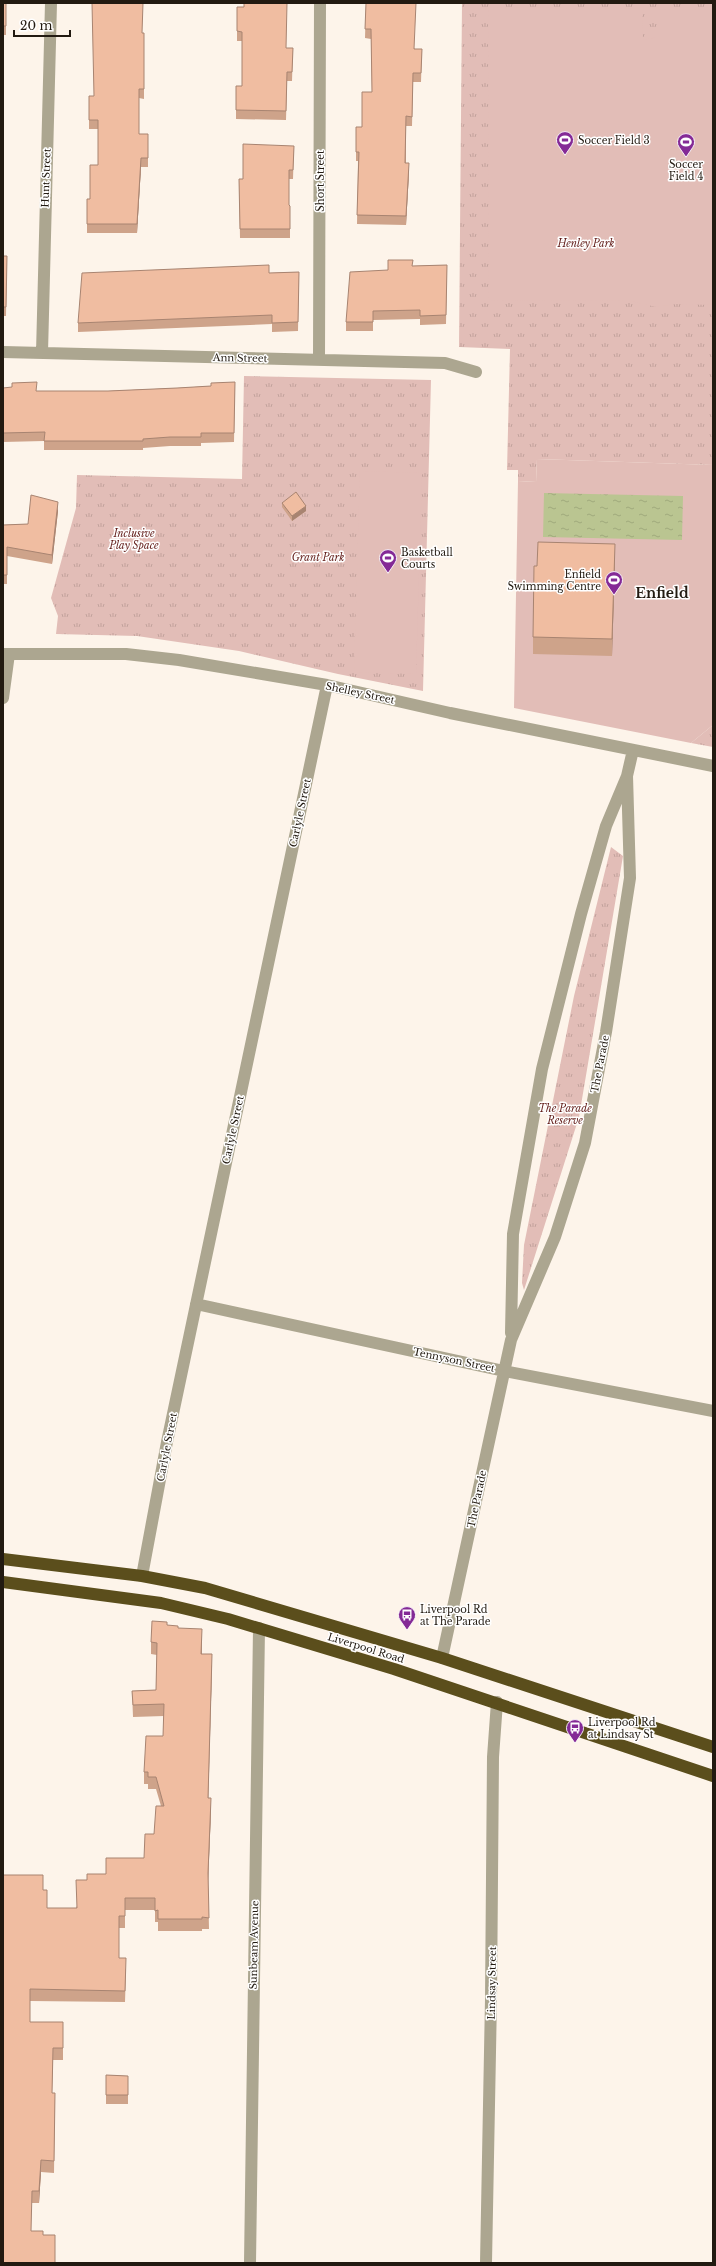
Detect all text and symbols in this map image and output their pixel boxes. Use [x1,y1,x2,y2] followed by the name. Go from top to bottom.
[14,12,70,38] scale bar
[20,18,52,33] text: 20 m
[555,130,575,155] sports icon: Soccer Field 3
[676,132,696,157] sports icon: Soccer Field 4
[578,134,650,147] place label: Soccer Field 3
[38,148,54,208] street label: Hunt Street
[314,150,327,212] street label: Short Street
[669,158,703,183] place label: Soccer Field 4
[557,237,614,250] park label: Henley Park
[212,351,268,365] street label: Ann Street
[108,527,159,552] park label: Inclusive Play Space
[401,546,453,571] place label: Basketball Courts
[378,548,398,573] sports icon: Basketball Courts
[292,551,344,564] park label: Grant Park
[507,568,601,593] place label: Enfield Swimming Centre
[604,570,624,595] sports icon: Enfield Swimming Centre
[635,584,689,602] district label: Enfield
[324,679,396,707] street label: Shelley Street
[286,777,314,848] street label: Carlyle Street
[588,1034,612,1094] street label: The Parade
[219,1094,247,1165] street label: Carlyle Street
[538,1102,592,1127] park label: The Parade Reserve
[412,1345,496,1375] street label: Tennyson Street
[154,1411,180,1482] street label: Carlyle Street
[465,1469,490,1529] street label: The Parade
[420,1603,491,1628] place label: Liverpool Rd at The Parade
[397,1605,417,1630] bus stop icon: Liverpool Rd at The Parade
[326,1630,406,1666] street label: Liverpool Road
[588,1716,656,1741] place label: Liverpool Rd at Lindsay St
[565,1718,585,1743] bus stop icon: Liverpool Rd at Lindsay St
[247,1900,261,1990] street label: Sunbeam Avenue
[485,1946,499,2020] street label: Lindsay Street

